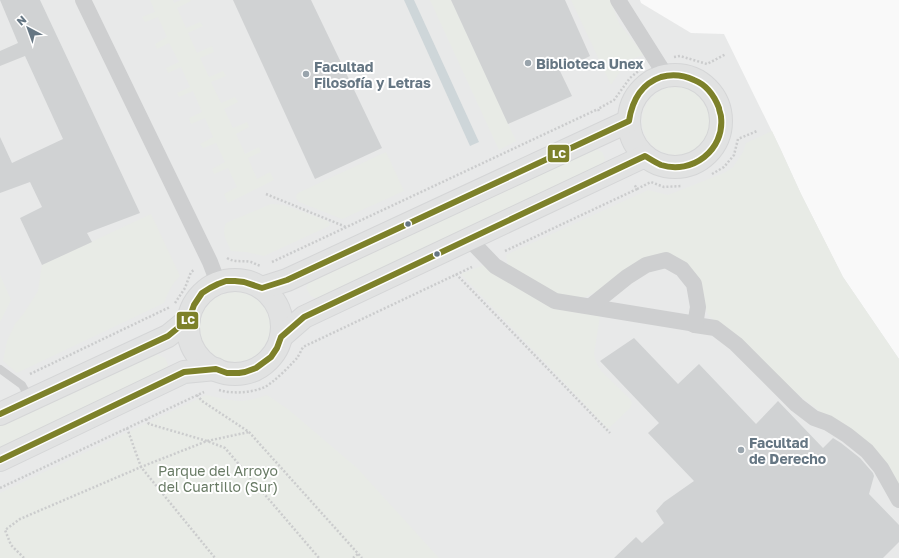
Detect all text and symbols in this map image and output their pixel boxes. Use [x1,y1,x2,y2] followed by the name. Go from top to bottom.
[8,8,48,48] north arrow
[14,12,29,28] text: N
[536,55,644,72] place label: Biblioteca Unex
[314,58,431,91] place label: Facultad Filosofía y Letras
[523,58,533,68] marker: Biblioteca Unex
[301,69,311,79] marker: Facultad Filosofía y Letras
[547,144,570,163] line badge: LC
[552,147,566,160] text: LC
[403,219,413,229] unlabelled marker
[432,249,442,259] unlabelled marker
[176,311,199,330] line badge: LC
[181,313,195,326] text: LC
[749,434,826,467] place label: Facultad de Derecho
[736,445,746,455] marker: Facultad de Derecho
[158,462,278,495] park label: Parque del Arroyo del Cuartillo (Sur)

